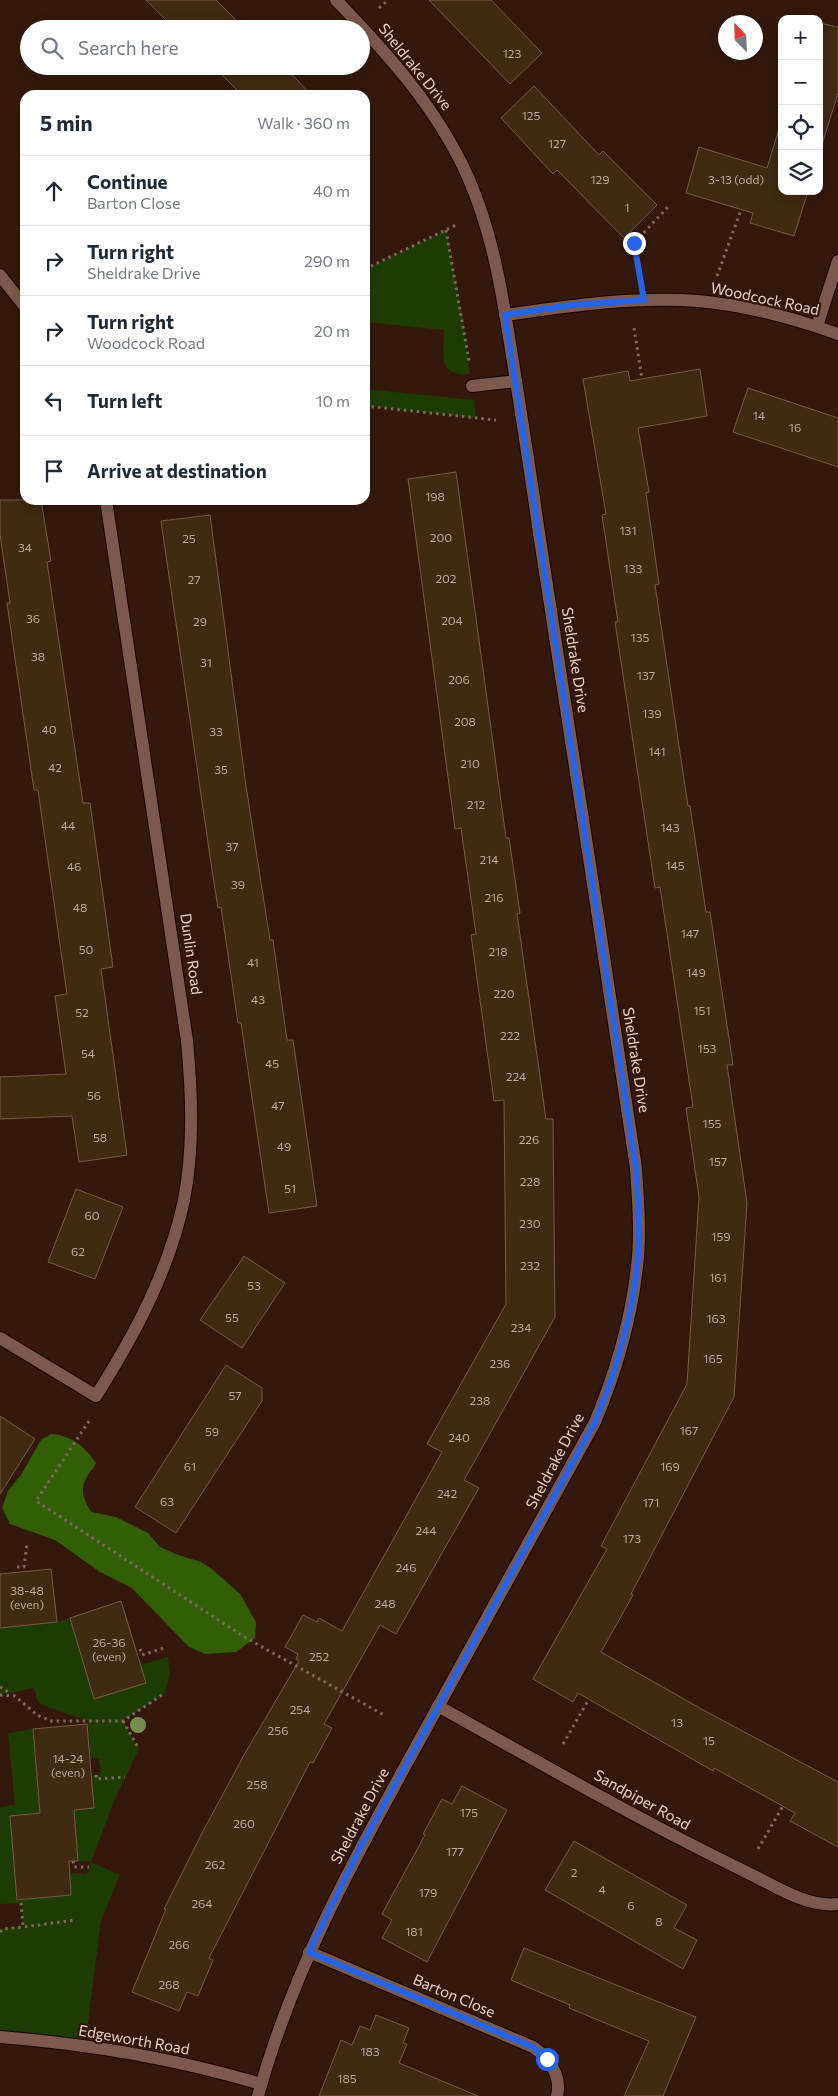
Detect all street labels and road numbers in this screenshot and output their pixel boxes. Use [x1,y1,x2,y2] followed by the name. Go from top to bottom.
[375,19,456,113] street label: Sheldrake Drive
[709,278,821,318] street label: Woodcock Road
[559,606,593,714] street label: Sheldrake Drive
[177,912,207,996] street label: Dunlin Road
[620,1006,654,1114] street label: Sheldrake Drive
[521,1409,587,1512] street label: Sheldrake Drive
[326,1764,392,1867] street label: Sheldrake Drive
[591,1765,694,1833] street label: Sandpiper Road
[411,1970,498,2021] street label: Barton Close
[77,2020,191,2058] street label: Edgeworth Road

